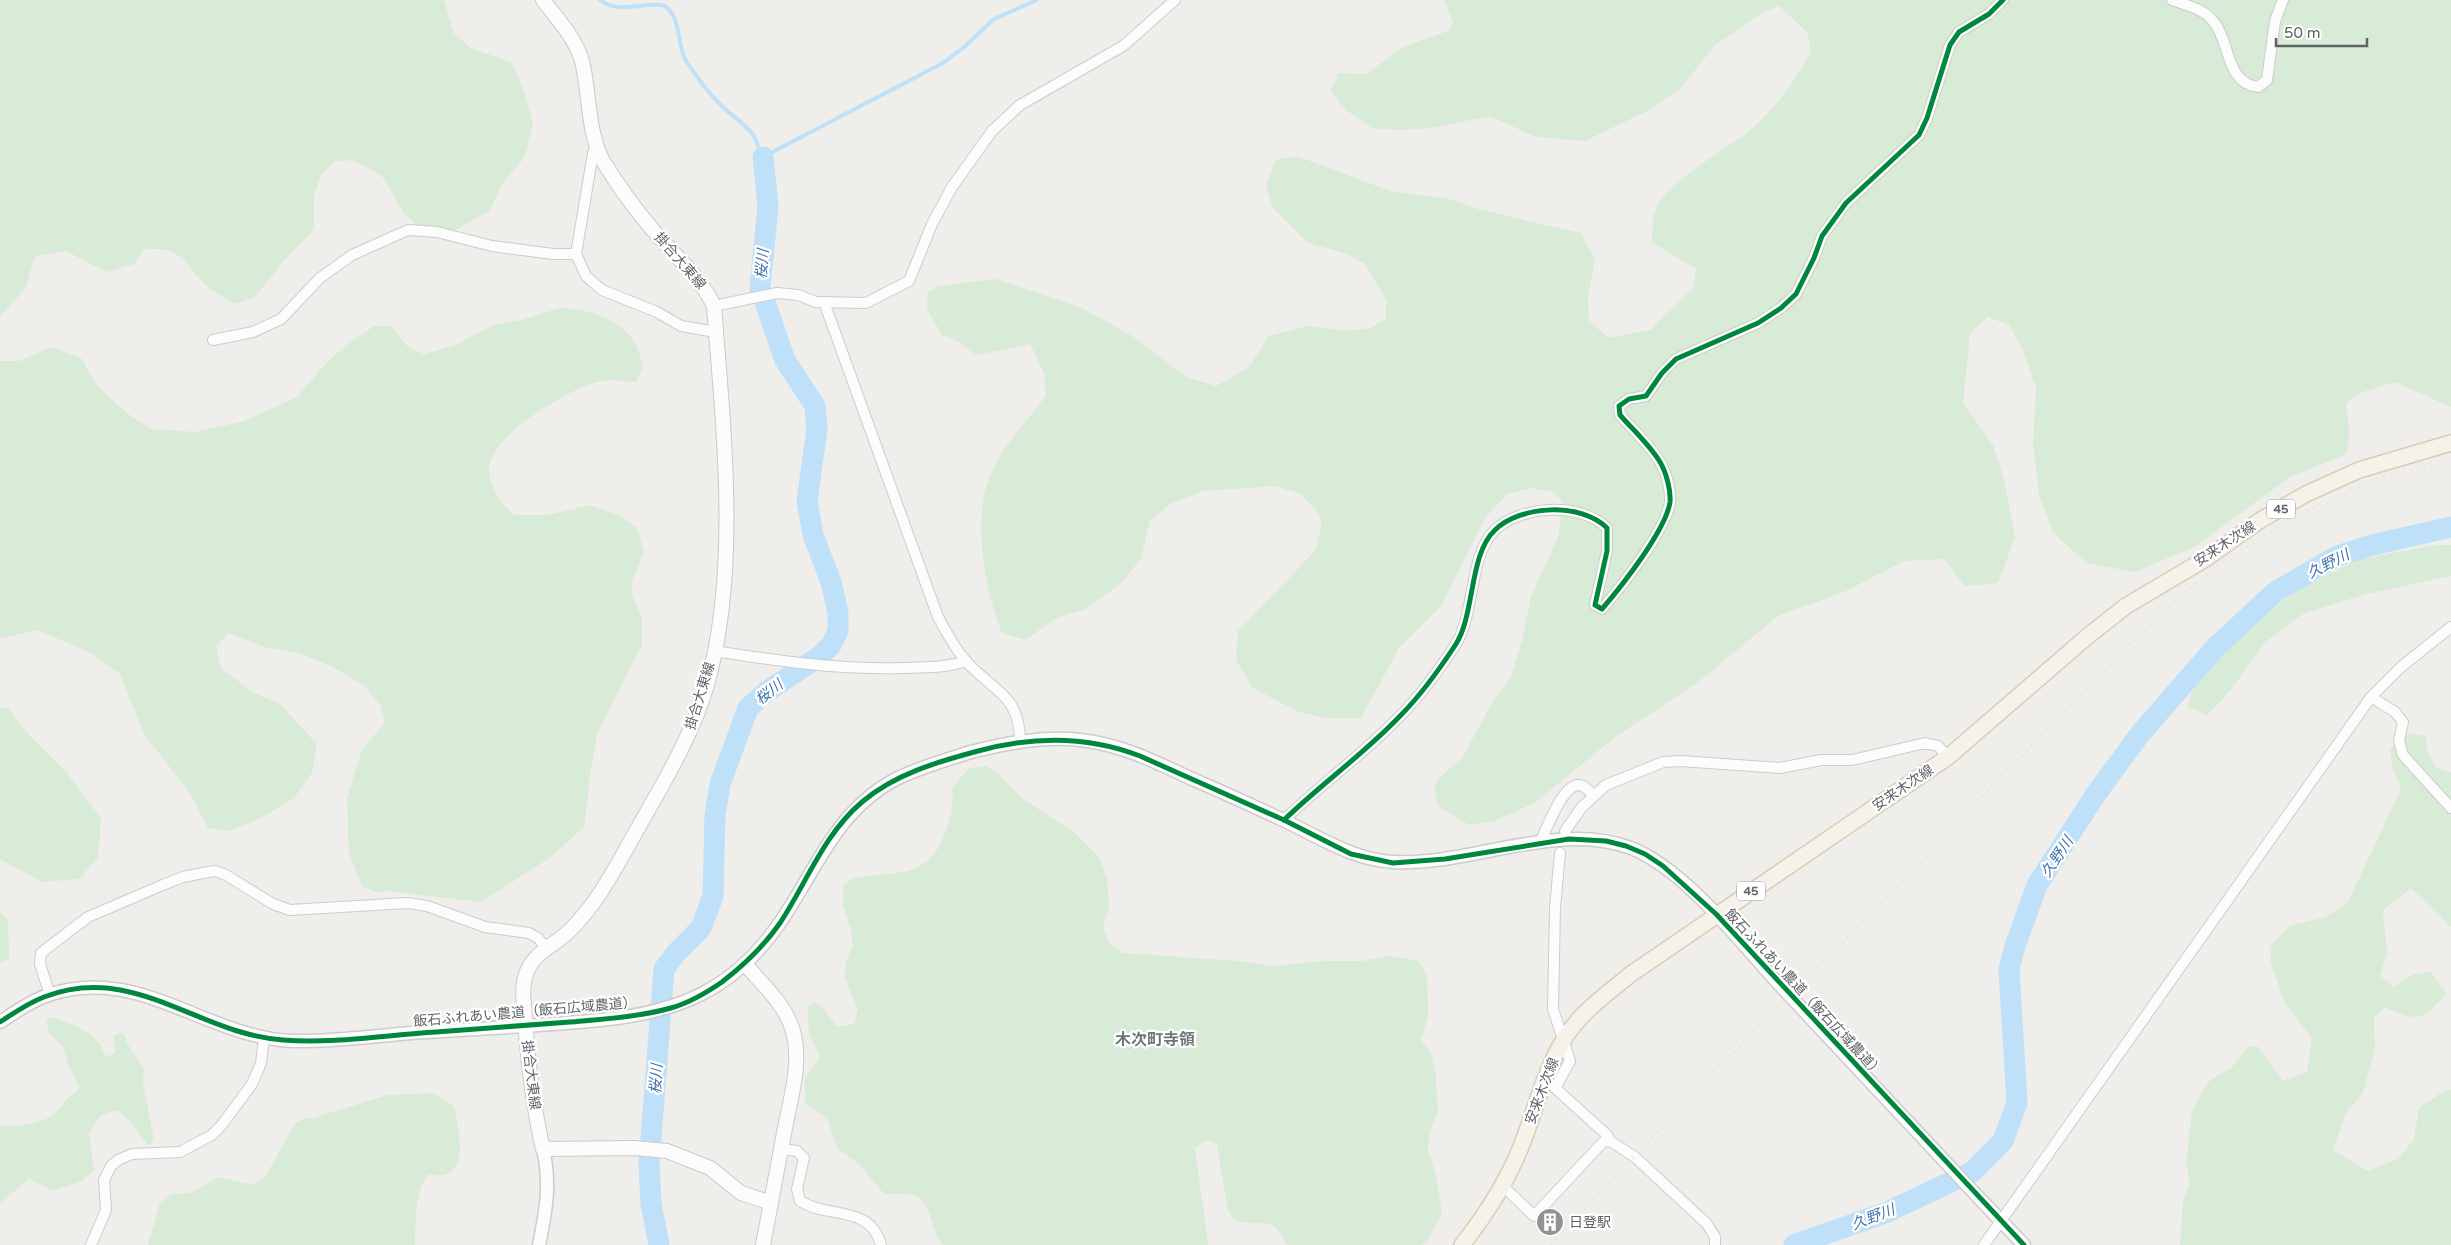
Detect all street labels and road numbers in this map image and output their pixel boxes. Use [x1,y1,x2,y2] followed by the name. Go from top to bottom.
[651,229,709,293] street label: 掛合大東線
[2267,499,2295,518] road number: 45
[2191,518,2259,570] street label: 安来木次線
[682,660,718,732] street label: 掛合大東線
[1869,761,1937,815] street label: 安来木次線
[1737,881,1765,900] road number: 45
[1721,905,1887,1081] street label: 飯石ふれあい農道（飯石広域農道）
[413,994,637,1030] street label: 飯石ふれあい農道（飯石広域農道）
[518,1039,544,1111] street label: 掛合大東線
[1522,1055,1562,1127] street label: 安来木次線

